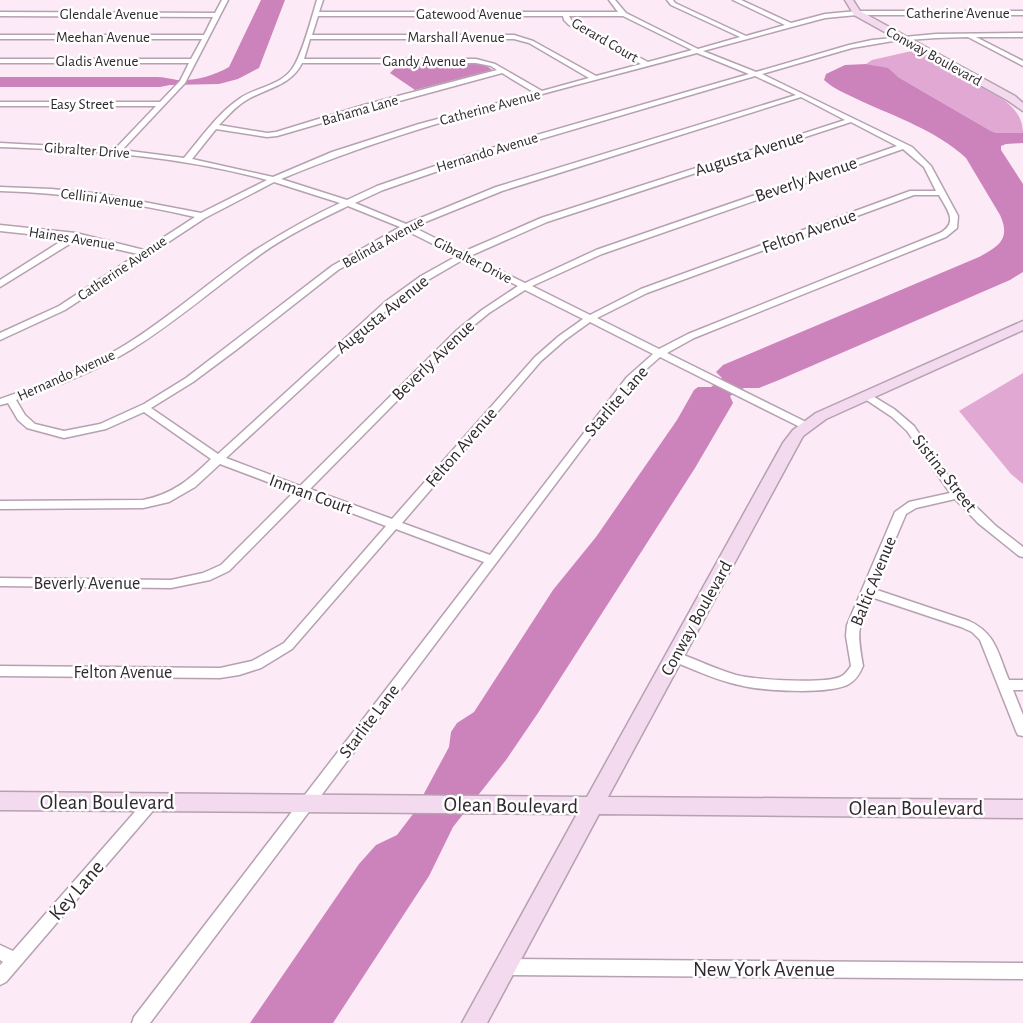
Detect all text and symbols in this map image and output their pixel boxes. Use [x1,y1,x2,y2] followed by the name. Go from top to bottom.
[906,6,1010,21] street label: Catherine Avenue
[60,7,158,22] street label: Glendale Avenue
[416,7,522,22] street label: Gatewood Avenue
[569,15,641,66] street label: Gerard Court
[883,24,984,89] street label: Conway Boulevard
[56,30,150,45] street label: Meehan Avenue
[407,30,505,45] street label: Marshall Avenue
[56,54,138,69] street label: Gladis Avenue
[382,54,466,69] street label: Gandy Avenue
[438,87,542,128] street label: Catherine Avenue
[320,92,400,129] street label: Bahama Lane
[50,97,114,112] street label: Easy Street
[693,128,806,180] street label: Augusta Avenue
[435,130,540,175] street label: Hernando Avenue
[44,140,130,161] street label: Gibralter Drive
[753,154,860,206] street label: Beverly Avenue
[60,186,144,211] street label: Cellini Avenue
[760,207,859,257] street label: Felton Avenue
[340,214,427,271] street label: Belinda Avenue
[28,224,116,253] street label: Haines Avenue
[75,233,169,304] street label: Catherine Avenue
[431,234,514,287] street label: Gibralter Drive
[333,272,432,357] street label: Augusta Avenue
[389,317,478,404] street label: Beverly Avenue
[15,347,117,404] street label: Hernando Avenue
[581,363,652,440] street label: Starlite Lane
[423,404,501,491] street label: Felton Avenue
[909,432,980,516] street label: Sistina Street
[267,472,355,518] street label: Inman Court
[848,534,900,629] street label: Baltic Avenue
[658,558,736,679] street label: Conway Boulevard
[34,575,140,593] street label: Beverly Avenue
[74,664,172,682] street label: Felton Avenue
[336,681,403,762] street label: Starlite Lane
[40,792,174,813] street label: Olean Boulevard
[443,794,579,817] street label: Olean Boulevard
[849,798,983,819] street label: Olean Boulevard
[45,856,108,924] street label: Key Lane
[693,959,835,980] street label: New York Avenue

